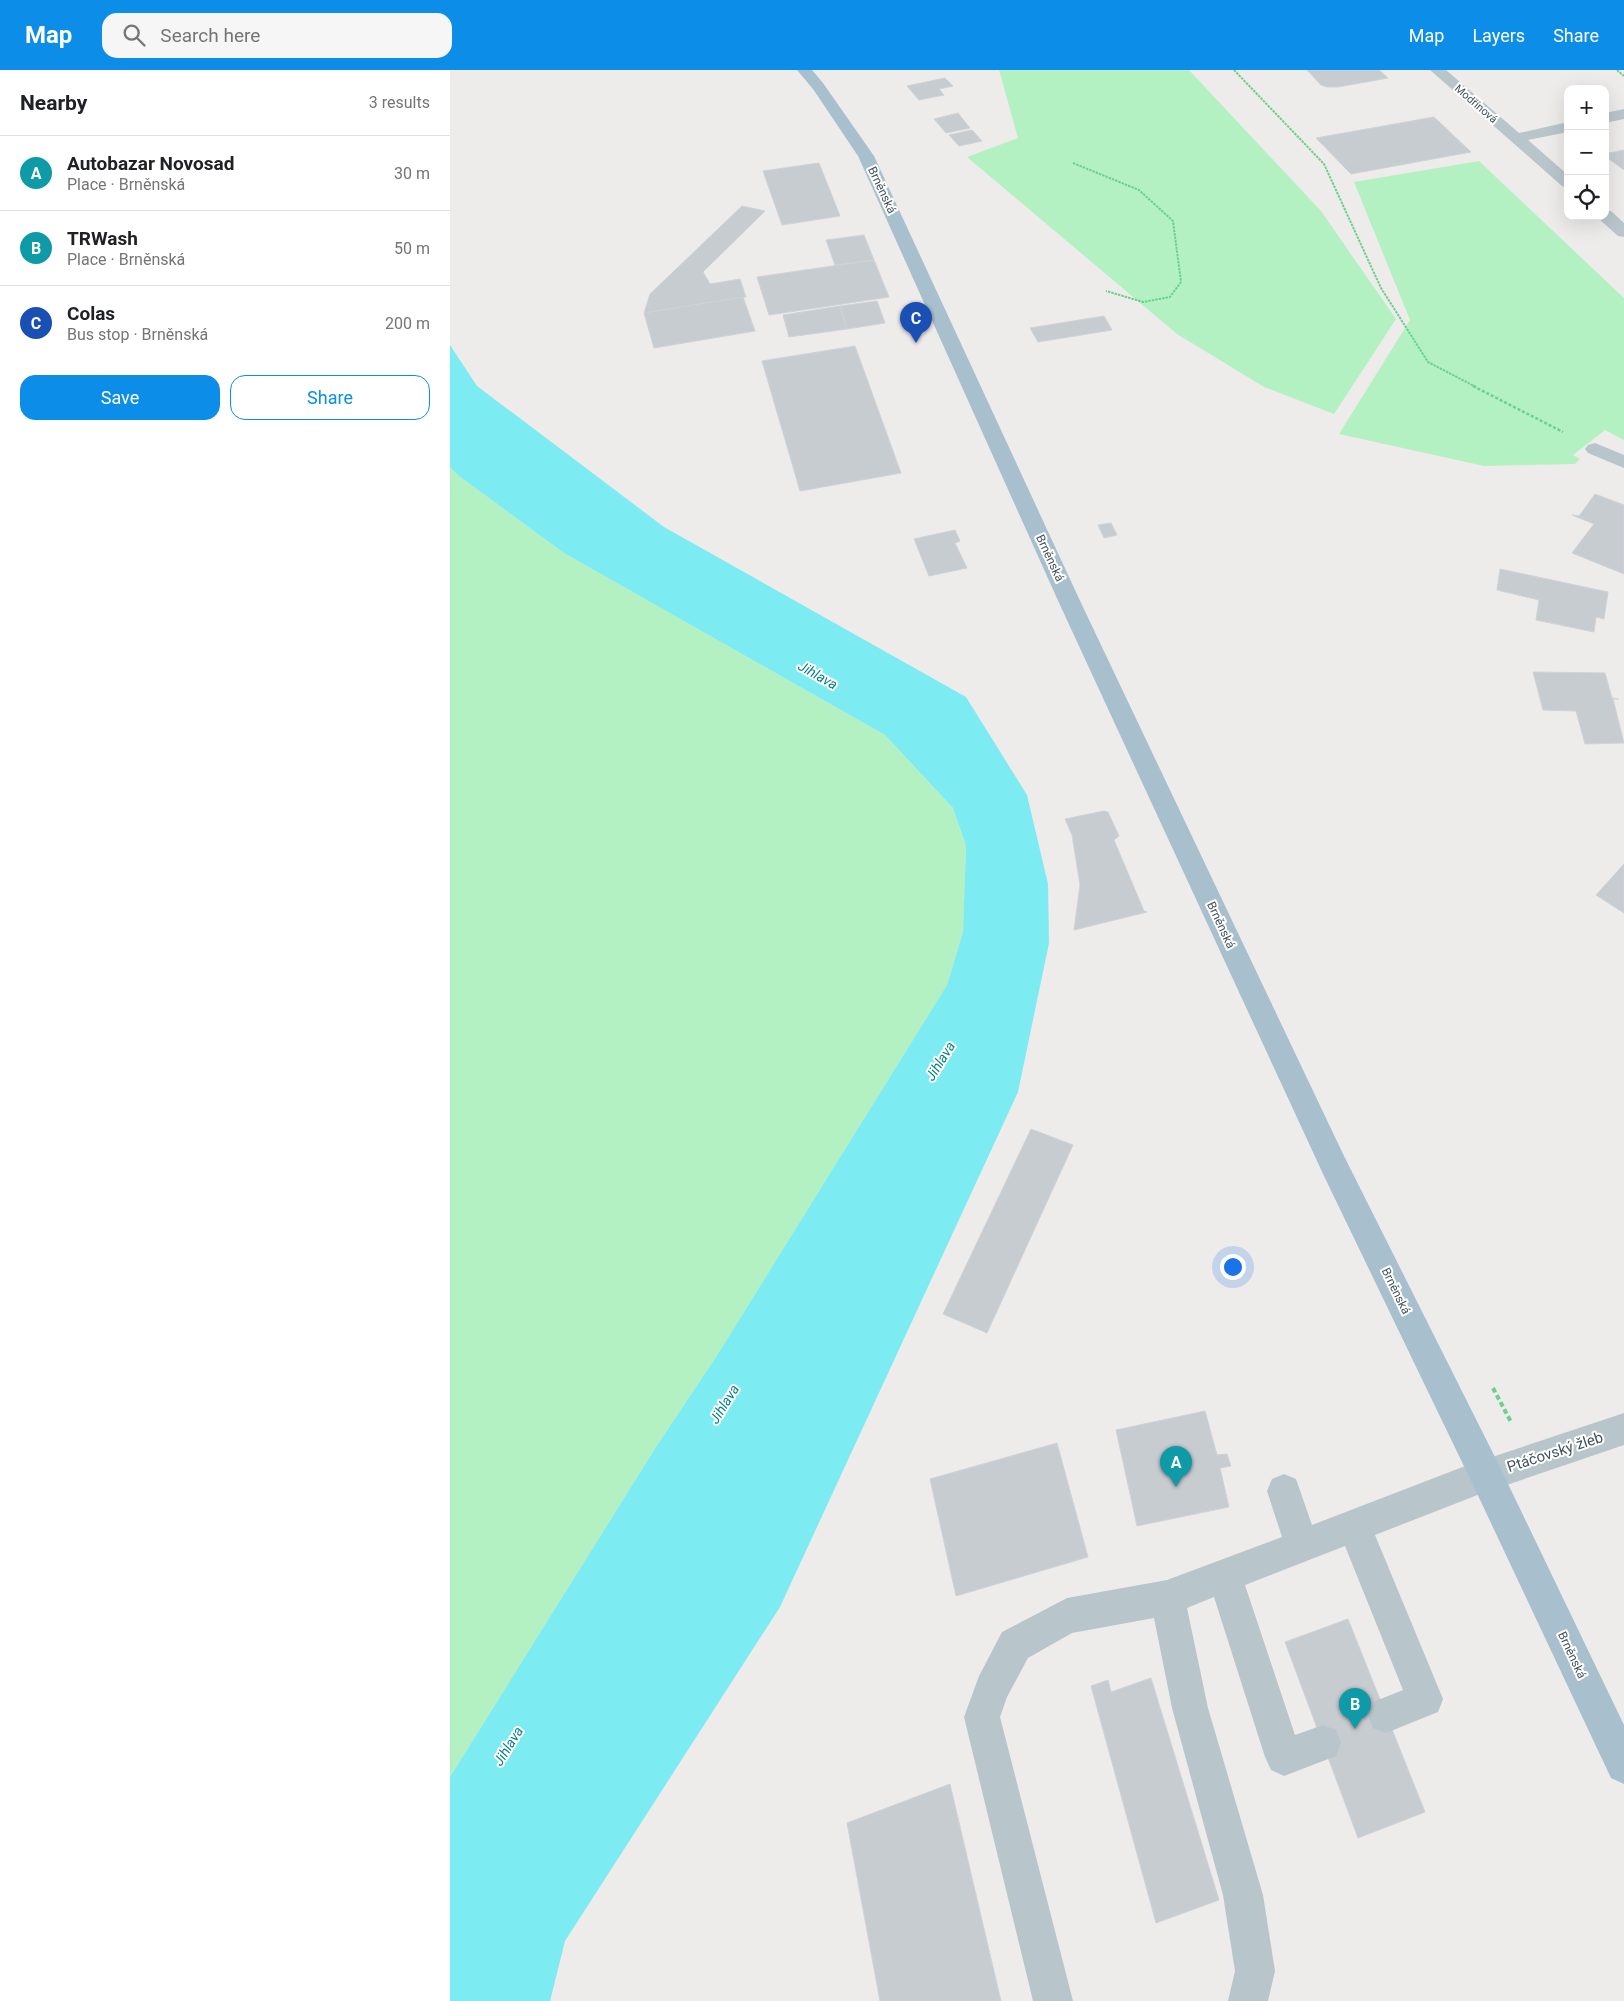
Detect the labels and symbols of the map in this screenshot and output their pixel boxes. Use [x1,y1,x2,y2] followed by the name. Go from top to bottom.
[1452,82,1500,126] street label: Modřínová
[865,164,899,216] street label: Brněnská
[900,302,932,343] pin: C
[1033,532,1067,584] street label: Brněnská
[795,657,841,693] water label: Jihlava
[1204,899,1238,951] street label: Brněnská
[922,1039,958,1083] water label: Jihlava
[1220,1254,1246,1280] your location
[1379,1265,1413,1317] street label: Brněnská
[706,1382,742,1426] water label: Jihlava
[1505,1428,1605,1476] street label: Ptáčovský žleb
[1160,1446,1192,1487] pin: A
[1555,1629,1589,1681] street label: Brněnská
[1339,1688,1371,1729] pin: B
[490,1724,526,1768] water label: Jihlava

